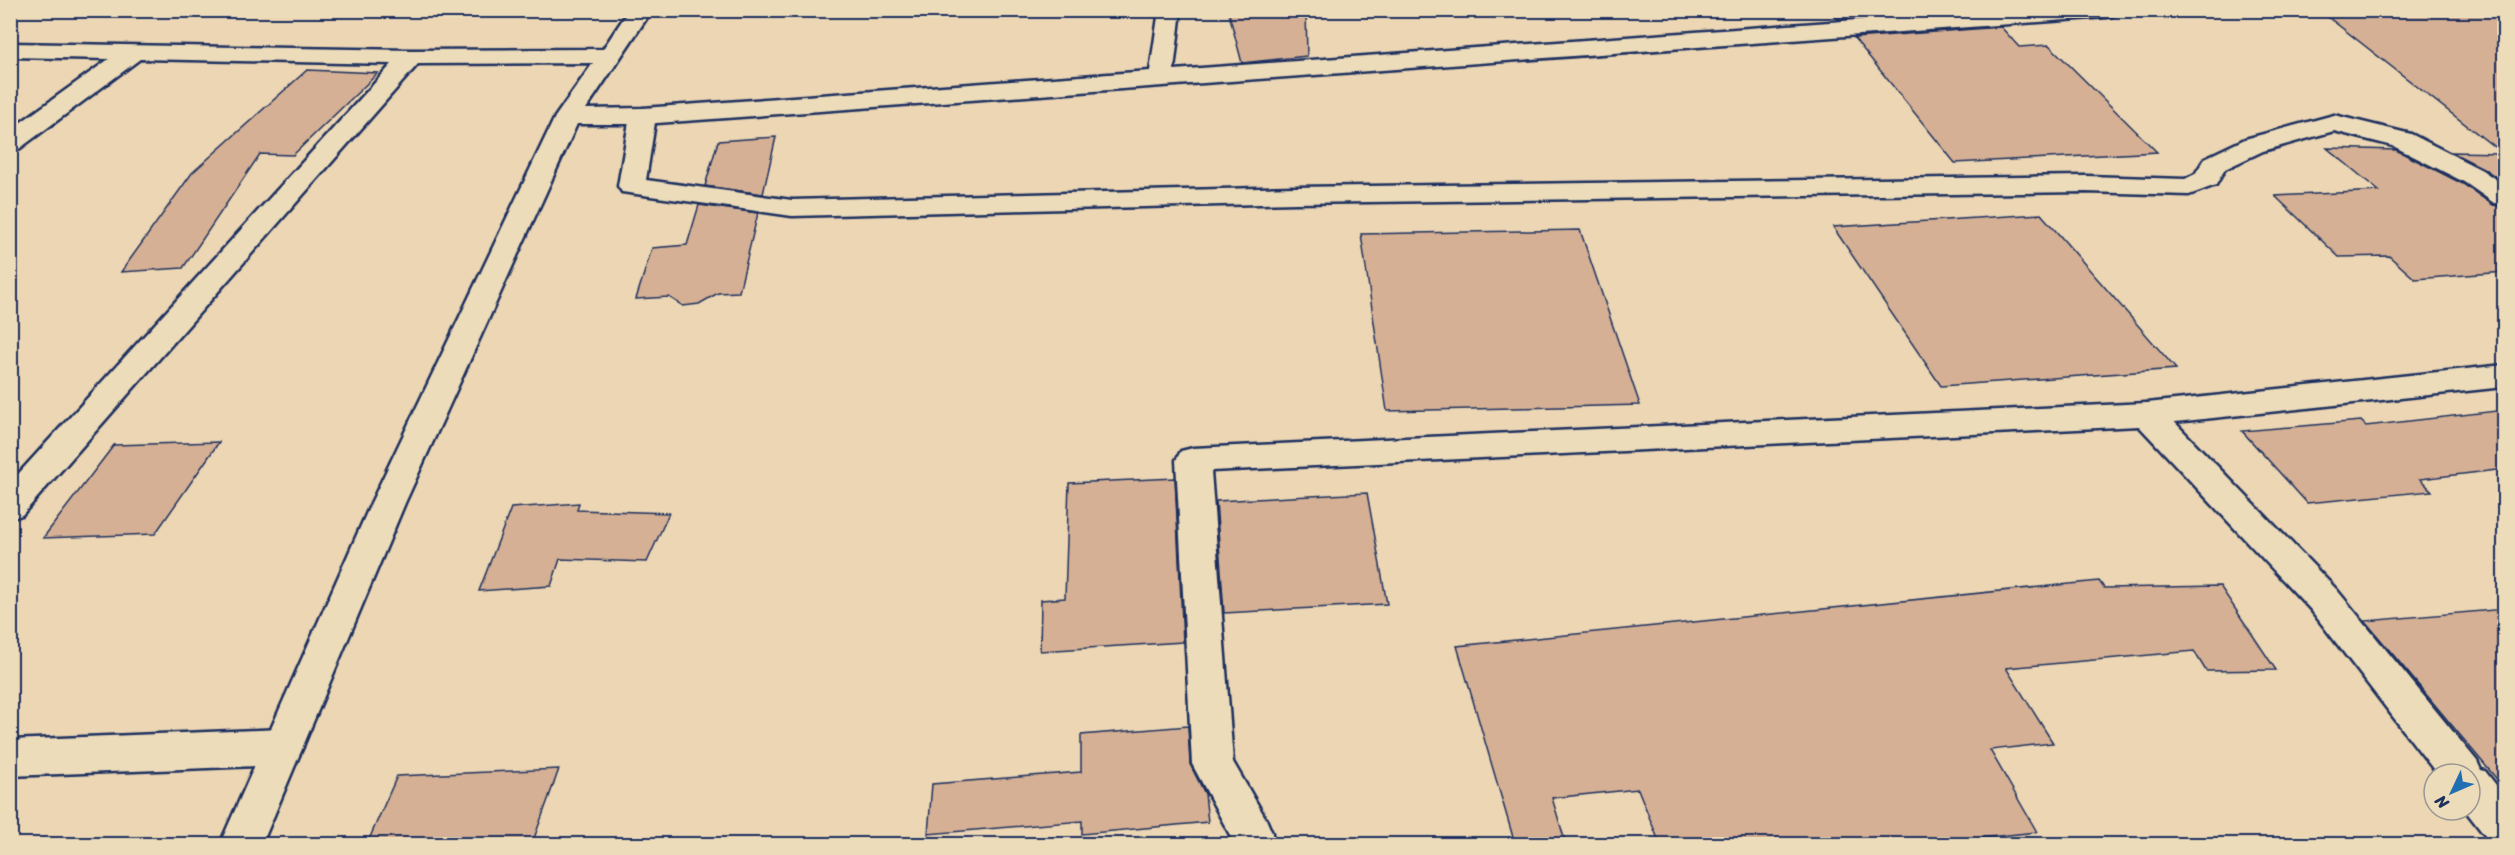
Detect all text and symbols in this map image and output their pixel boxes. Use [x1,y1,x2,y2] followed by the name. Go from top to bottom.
[2422,762,2482,822] north arrow
[2427,787,2457,817] text: N

